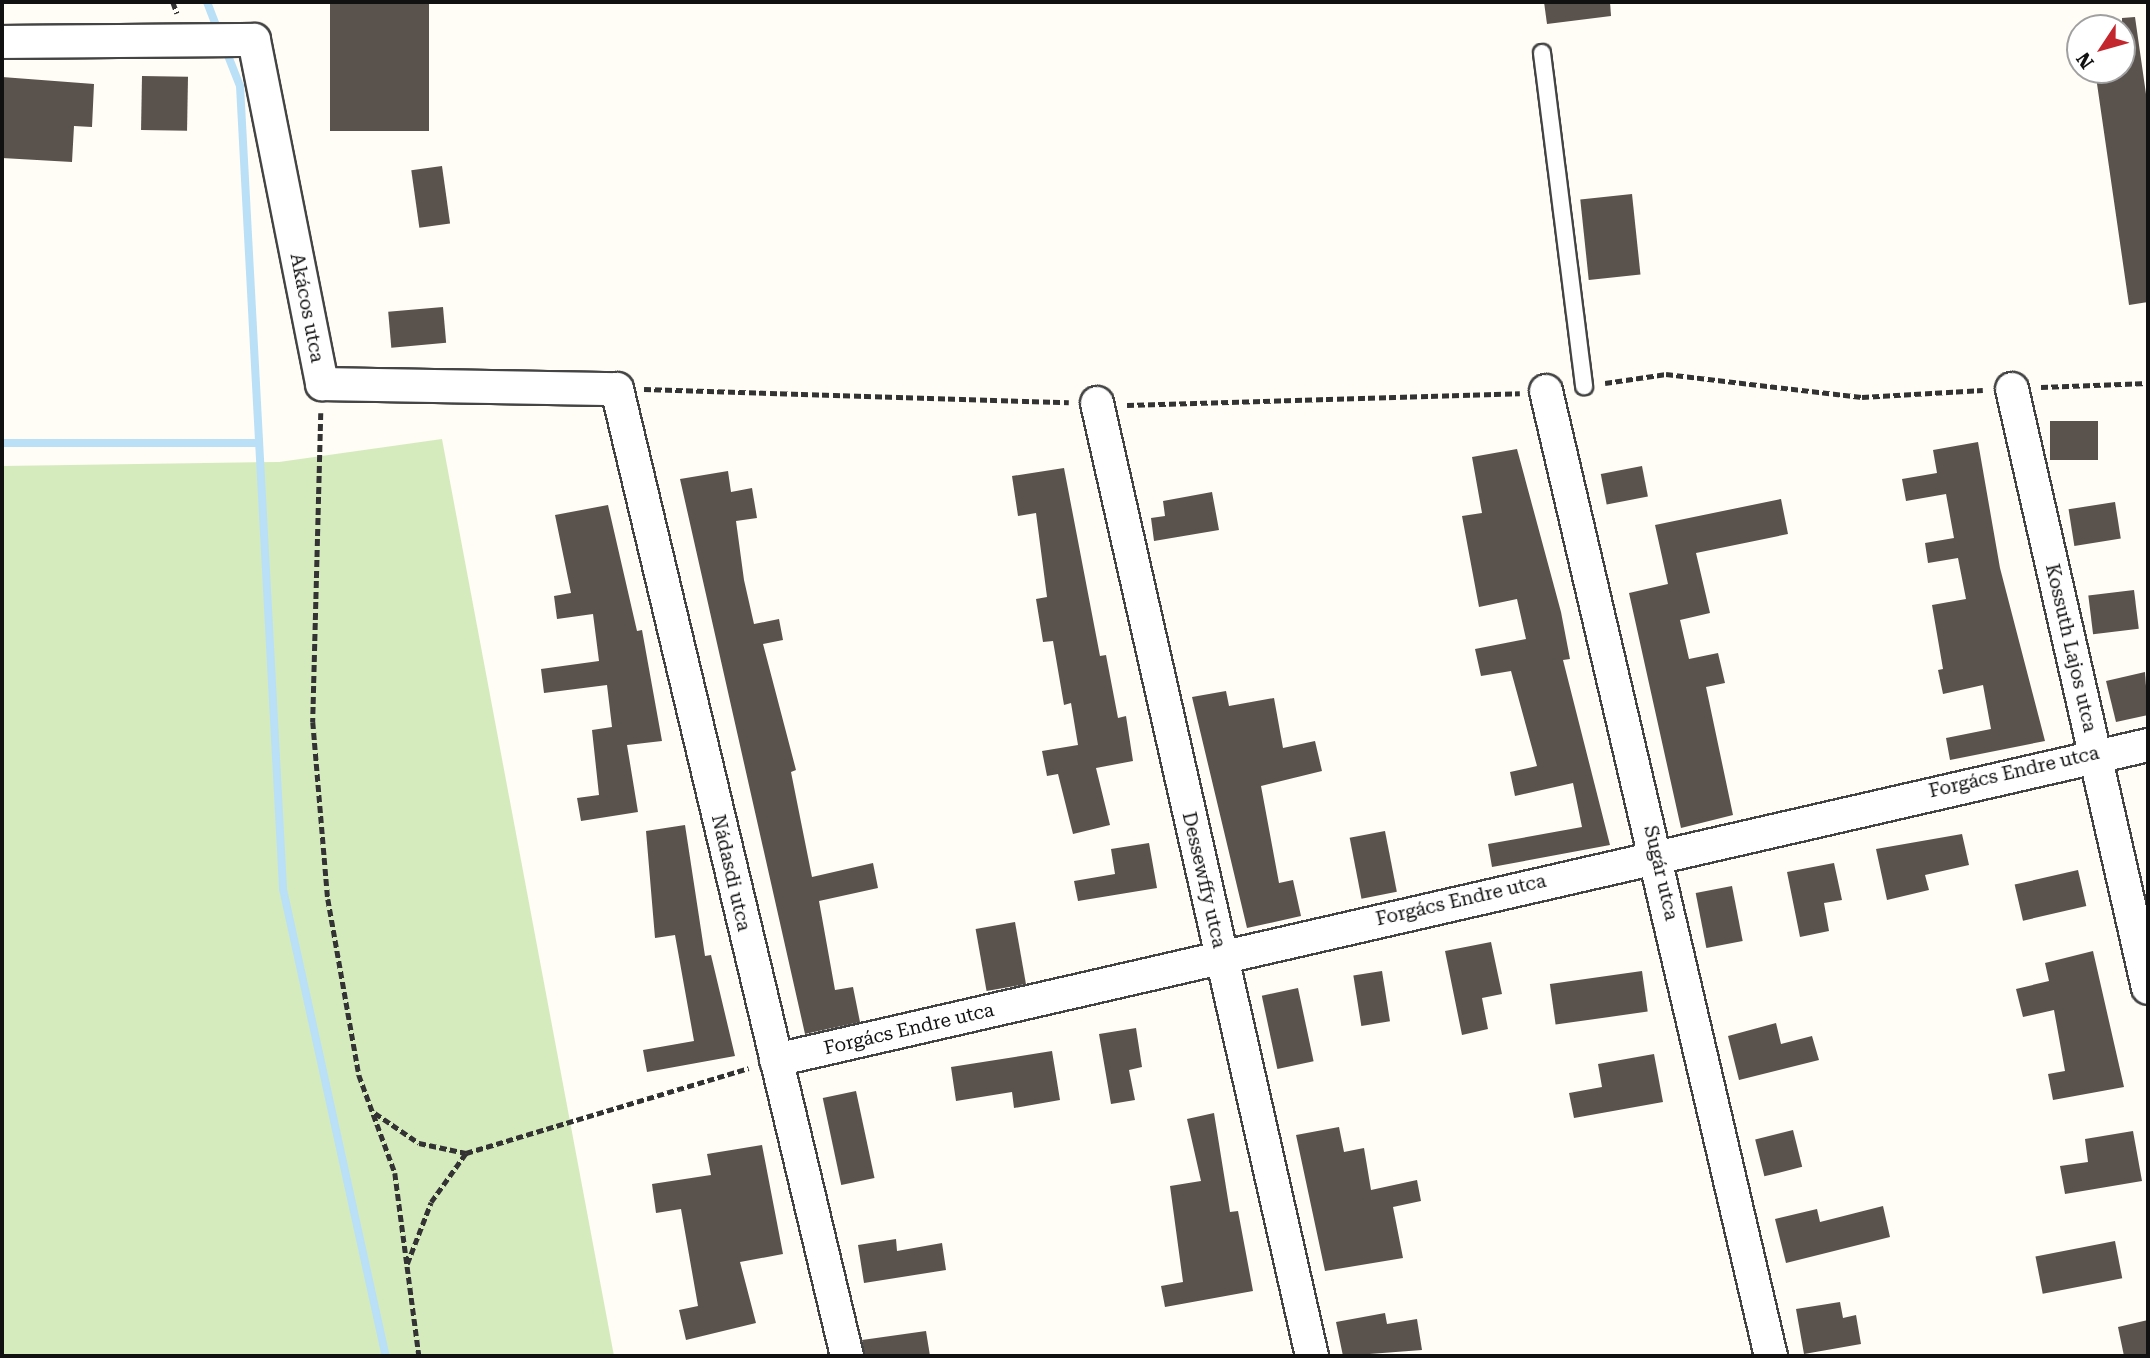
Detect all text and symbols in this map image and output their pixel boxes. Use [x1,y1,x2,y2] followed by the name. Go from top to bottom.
[2066,14,2136,84] north arrow
[2072,48,2099,73] text: N
[285,251,329,365] street label: Akácos utca
[2041,562,2101,734] street label: Kossuth Lajos utca
[1927,741,2101,803] street label: Forgács Endre utca
[1177,810,1231,950] street label: Dessewffy utca
[706,812,756,934] street label: Nádasdi utca
[1639,823,1683,923] street label: Sugár utca
[1374,869,1548,931] street label: Forgács Endre utca
[822,998,996,1060] street label: Forgács Endre utca

